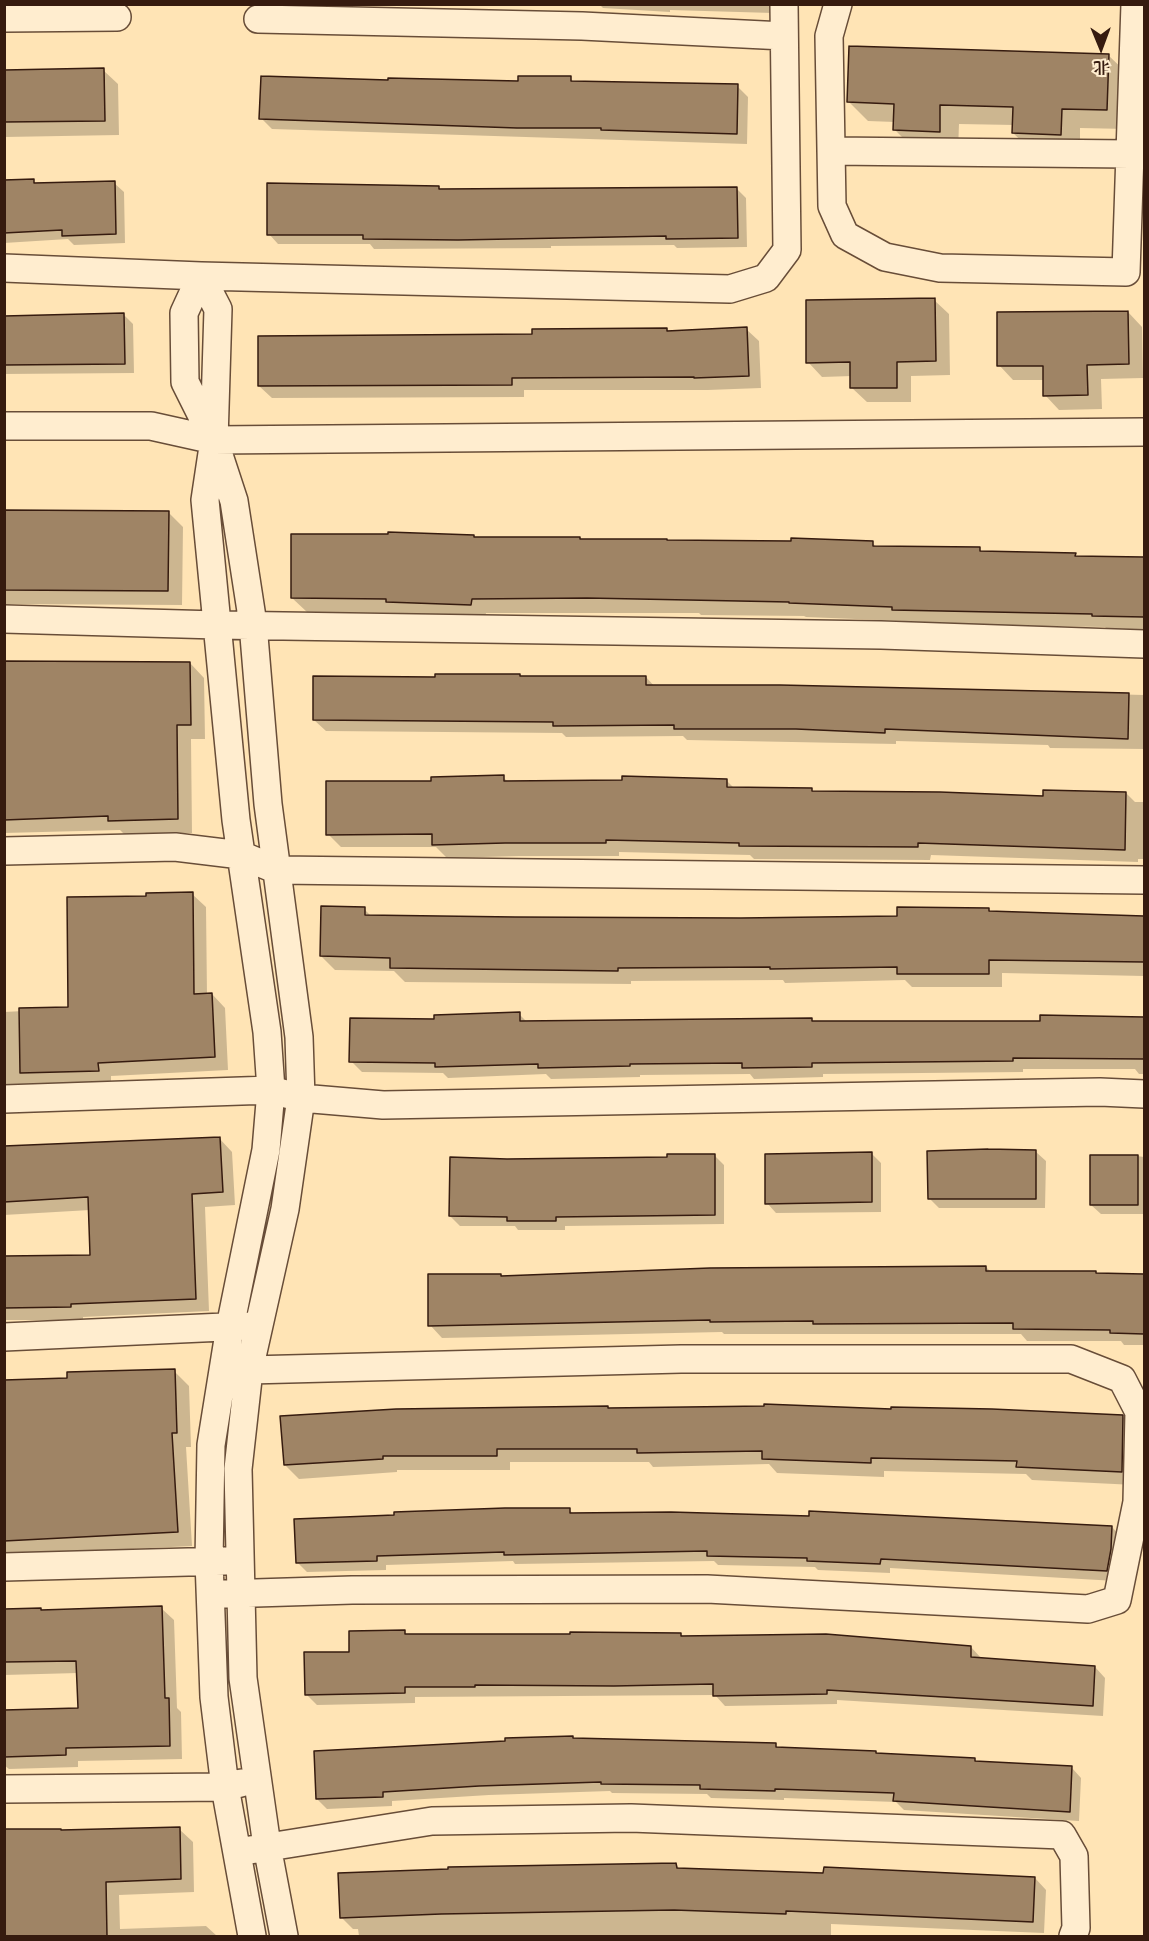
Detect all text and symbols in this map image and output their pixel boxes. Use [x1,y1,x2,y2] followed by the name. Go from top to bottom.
[1071,18,1131,78] north arrow
[1093,58,1109,74] text: 北

